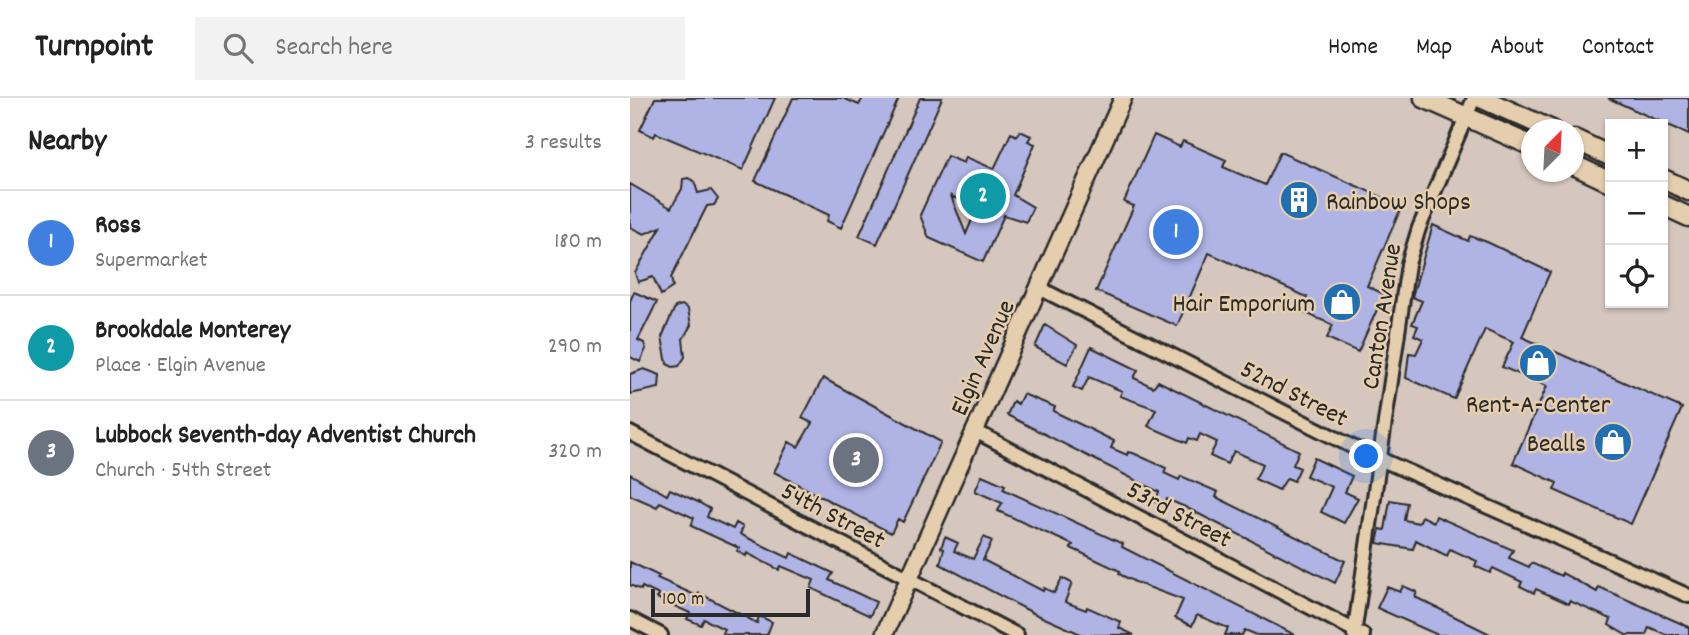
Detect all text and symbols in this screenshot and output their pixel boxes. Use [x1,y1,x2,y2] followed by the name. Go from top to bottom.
[195,17,685,80] search box
[35,25,153,72] text: Turnpoint
[219,29,257,67] icon: search
[275,30,393,67] text: Search here
[1328,31,1378,65] text: Home
[1416,31,1452,65] text: Map
[1490,31,1544,65] text: About
[1582,31,1654,65] text: Contact
[1521,119,1584,182] north arrow
[1605,119,1668,308] map controls
[1605,119,1668,182] button: +
[28,122,106,165] text: Nearby
[525,127,602,160] text: 3 results
[960,170,1006,222] pin: 2
[1278,179,1320,221] building icon: Rainbow Shops
[1605,182,1668,245] button: −
[1326,185,1471,222] place label: Rainbow Shops
[1153,206,1199,258] pin: 1
[95,208,141,245] text: Ross
[48,226,54,259] text: 1
[554,226,602,259] text: 180 m
[1354,241,1413,392] street label: Canton Avenue
[95,245,207,278] text: Supermarket
[1605,245,1668,308] button: locate
[1321,281,1363,323] shop icon: Hair Emporium
[1172,287,1315,324] place label: Hair Emporium
[942,295,1026,422] street label: Elgin Avenue
[95,313,290,350] text: Brookdale Monterey
[46,331,56,364] text: 2
[548,331,602,364] text: 290 m
[1517,342,1559,384] shop icon: Rent-A-Center
[95,350,266,383] text: Place · Elgin Avenue
[1233,352,1354,438] street label: 52nd Street
[1466,388,1611,425] place label: Rent-A-Center
[95,418,476,455] text: Lubbock Seventh-day Adventist Church
[1592,421,1634,463] shop icon: Bealls
[1527,427,1586,464] place label: Bealls
[833,434,879,486] pin: 3
[46,436,56,469] text: 3
[548,436,602,469] text: 320 m
[1349,439,1383,473] your location
[95,455,271,488] text: Church · 54th Street
[1119,473,1238,560] street label: 53rd Street
[774,474,891,560] street label: 54th Street
[651,586,810,618] scale bar
[662,587,704,614] text: 100 m

